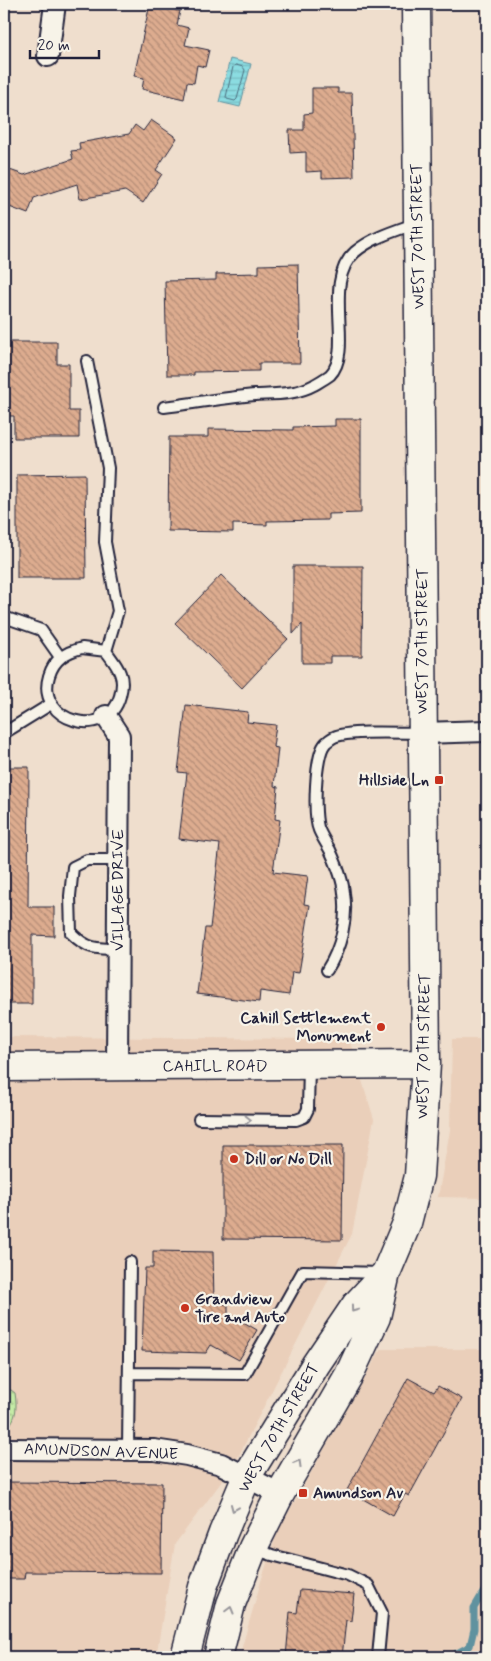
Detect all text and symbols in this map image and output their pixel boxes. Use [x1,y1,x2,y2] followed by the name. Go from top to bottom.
[30,28,99,60] scale bar
[38,36,70,56] text: 20 m
[406,163,430,309] street label: WEST 70TH STREET
[412,568,433,714] street label: WEST 70TH STREET
[359,770,429,791] place label: Hillside Ln
[433,774,445,786] marker: Hillside Ln
[108,829,129,951] street label: VILLAGE DRIVE
[412,973,436,1119] street label: WEST 70TH STREET
[240,1008,372,1047] place label: Cahill Settlement Monument
[375,1021,387,1033] marker: Cahill Settlement Monument
[162,1056,268,1077] street label: CAHILL ROAD
[244,1114,252,1125] one-way arrow
[244,1149,332,1170] place label: Dill or No Dill
[228,1153,240,1165] marker: Dill or No Dill
[195,1289,285,1328] place label: Grandview Tire and Auto
[179,1302,191,1314] marker: Grandview Tire and Auto
[351,1303,359,1312] one-way arrow
[233,1360,325,1496] street label: WEST 70TH STREET
[24,1439,178,1465] street label: AMUNDSON AVENUE
[291,1459,301,1468] one-way arrow
[313,1483,403,1504] place label: Amundson Av
[297,1487,309,1499] marker: Amundson Av
[229,1503,240,1512] one-way arrow
[224,1605,235,1614] one-way arrow

